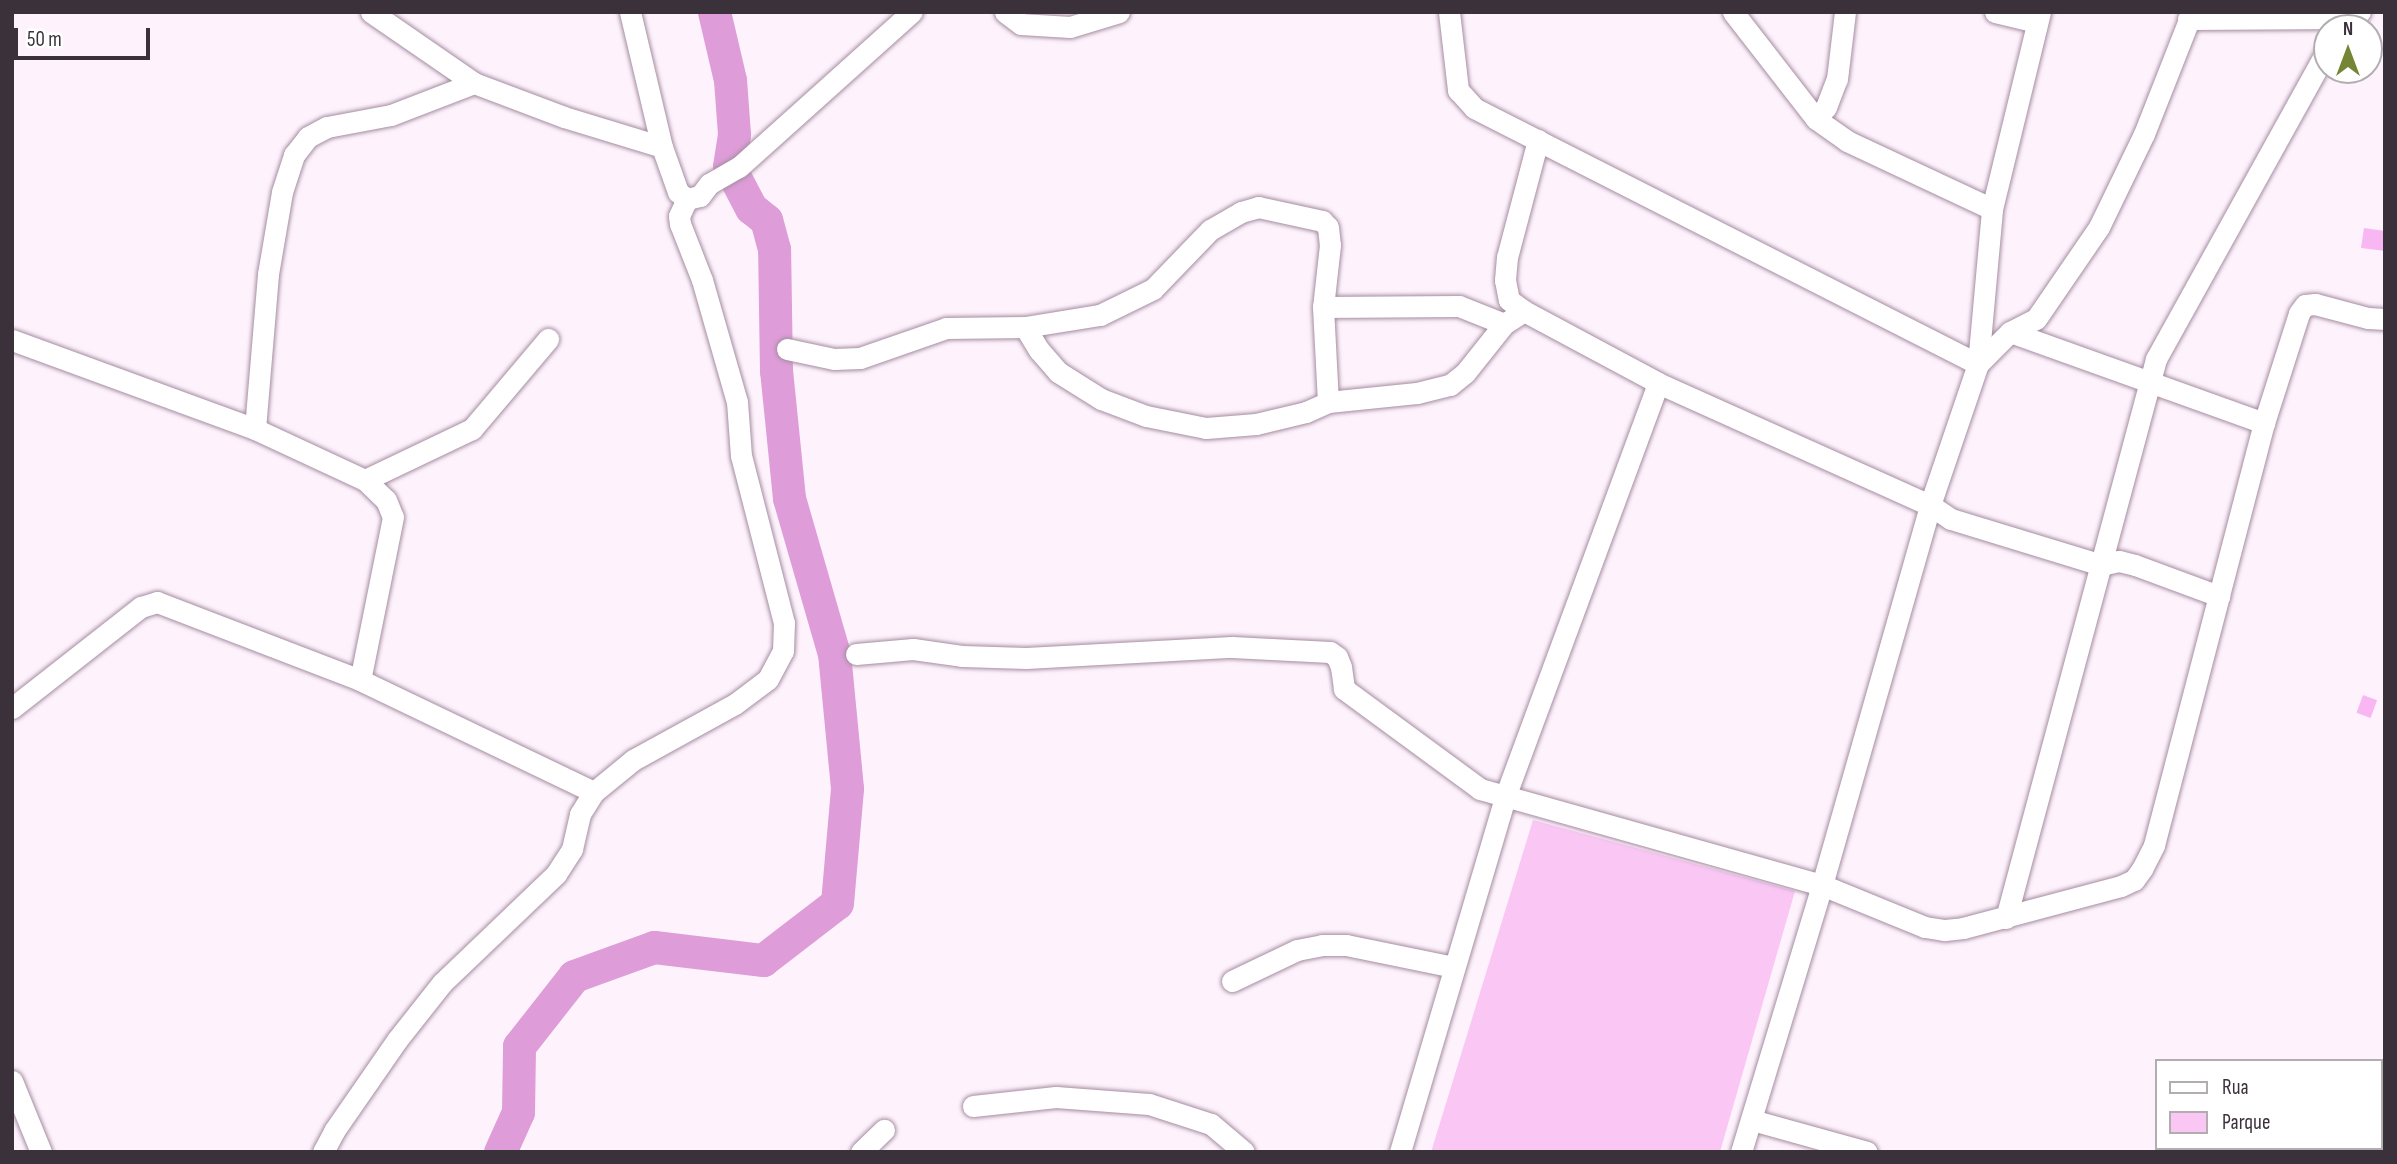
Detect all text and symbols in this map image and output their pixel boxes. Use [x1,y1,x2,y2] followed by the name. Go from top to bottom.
[18,14,154,58] scale bar
[2313,14,2383,84] north arrow
[2343,18,2353,41] text: N
[27,27,62,52] text: 50 m
[2156,1059,2383,1150] legend
[2222,1075,2249,1100] text: Rua
[2222,1110,2270,1135] text: Parque

